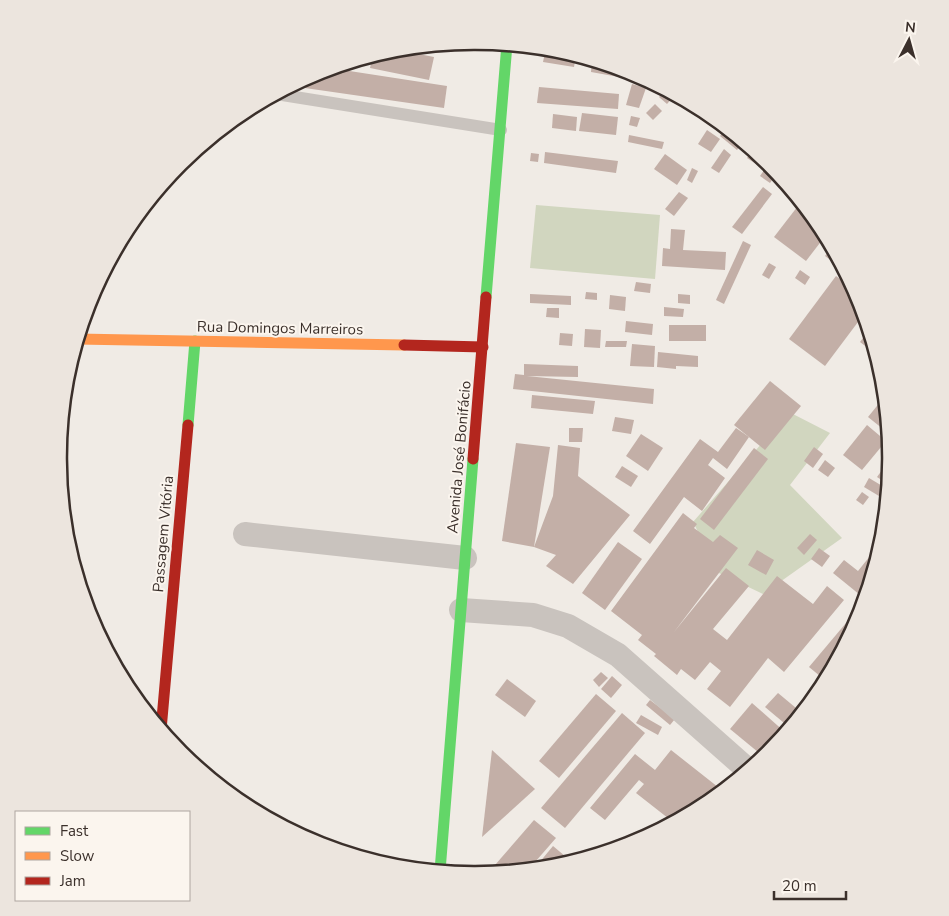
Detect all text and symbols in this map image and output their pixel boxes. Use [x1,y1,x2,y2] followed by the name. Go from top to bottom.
[884,15,934,65] north arrow
[904,18,917,38] text: N
[197,317,363,339] street label: Rua Domingos Marreiros
[442,380,476,534] street label: Avenida José Bonifácio
[148,475,178,593] street label: Passagem Vitória
[15,811,190,901] legend
[60,821,89,841] text: Fast
[60,846,95,866] text: Slow
[774,868,846,900] scale bar
[59,871,86,891] text: Jam
[782,876,817,896] text: 20 m

